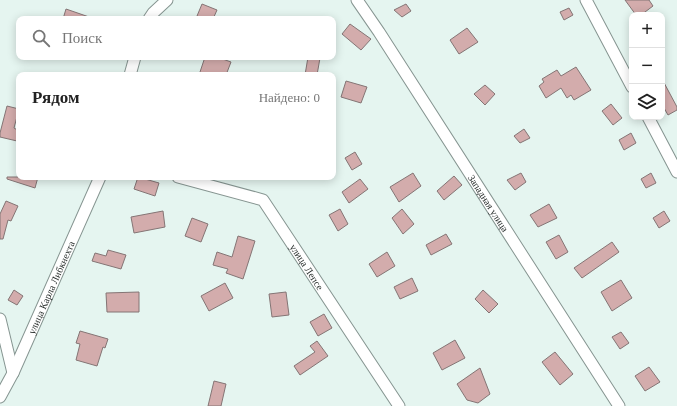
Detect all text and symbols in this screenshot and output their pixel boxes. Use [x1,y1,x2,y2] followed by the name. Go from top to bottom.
[629,12,665,120] map controls
[629,12,665,48] button: +
[16,16,336,60] search box
[30,27,52,49] icon: search
[62,30,102,46] text: Поиск
[629,48,665,84] button: −
[629,84,665,120] button: layers
[32,88,80,107] text: Рядом
[259,90,320,105] text: Найдено: 0
[466,172,511,234] street label: Западная улица
[26,239,77,336] street label: улица Карла Либкнехта
[288,242,326,292] street label: улица Лепсе

